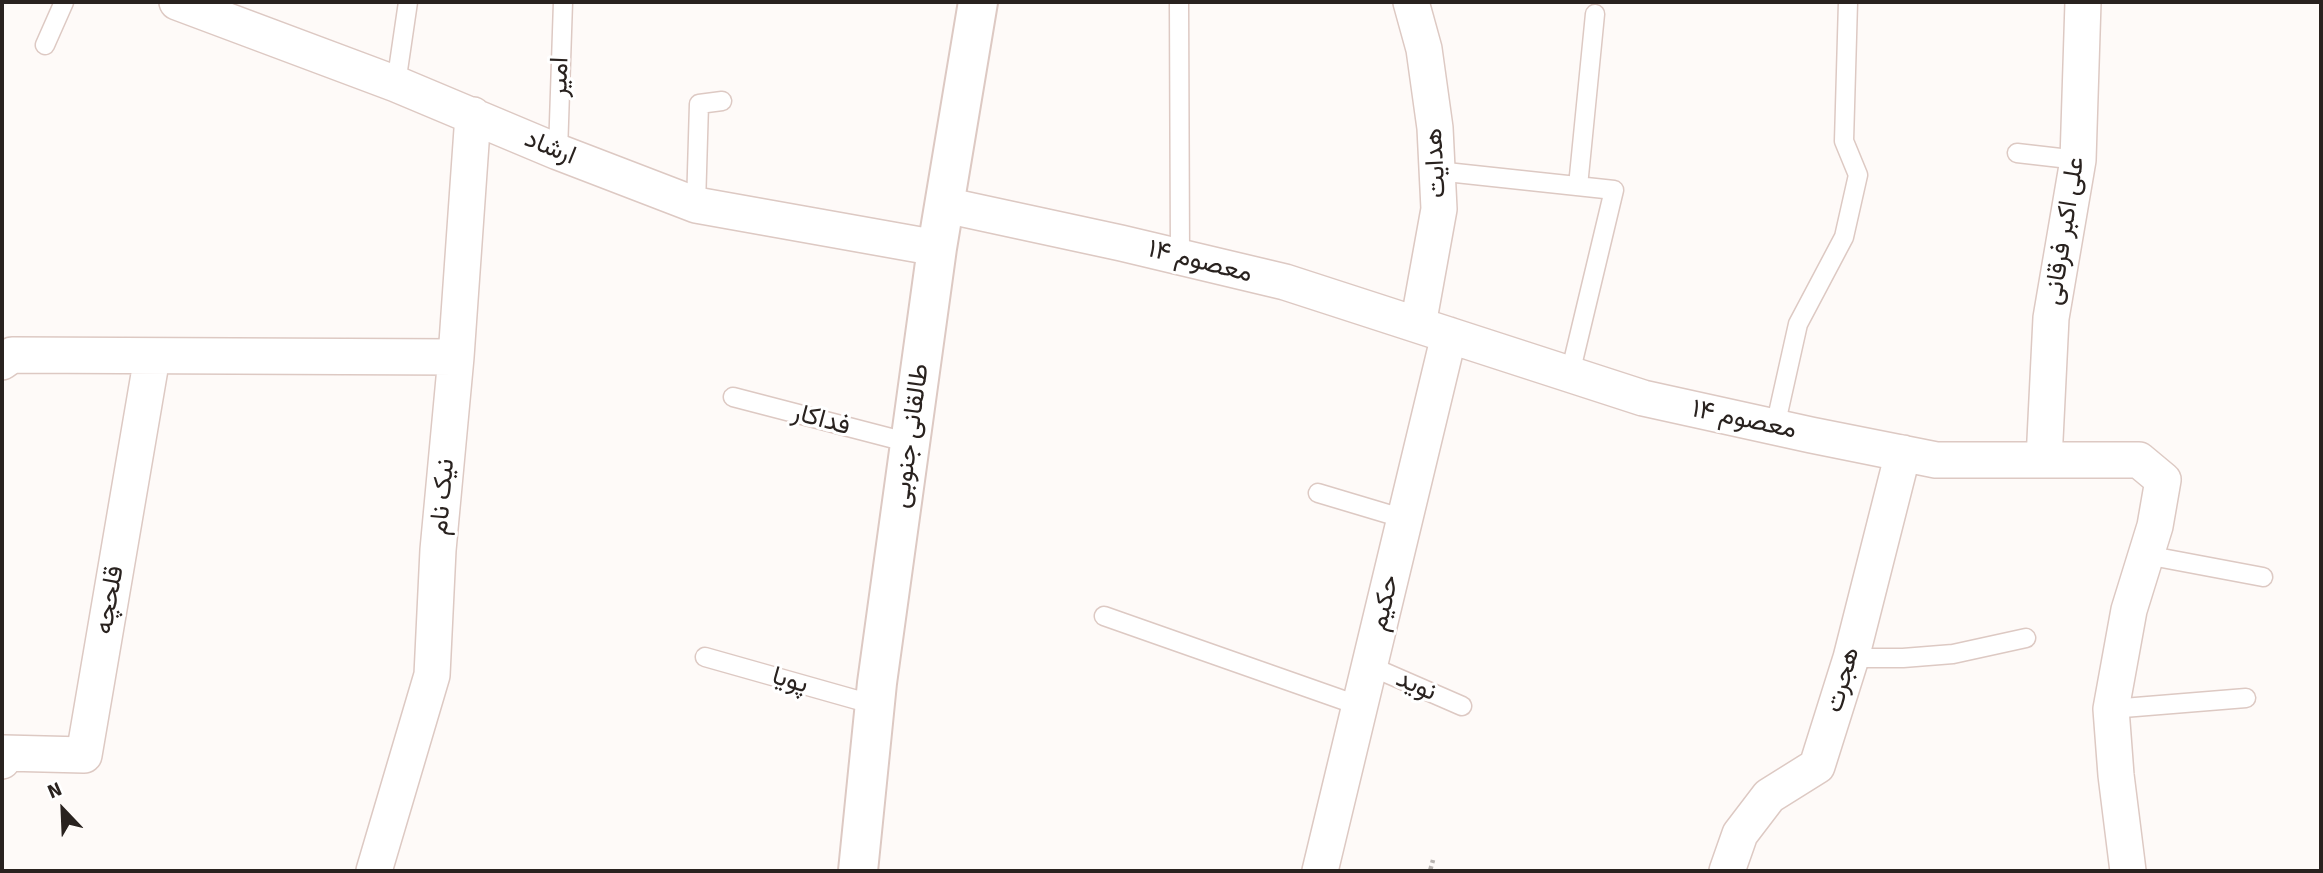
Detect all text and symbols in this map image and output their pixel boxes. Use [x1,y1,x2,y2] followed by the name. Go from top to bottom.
[544,56,576,98] street label: امیر
[520,124,580,172] street label: ارشاد
[1419,127,1453,199] street label: هدایت
[2038,155,2092,307] street label: علی اکبر فرقانی
[1145,234,1255,290] street label: ۱۴ معصوم
[885,362,937,510] street label: طالقانی جنوبی
[1689,394,1799,446] street label: ۱۴ معصوم
[788,397,854,443] street label: فداکار
[424,457,462,537] street label: نیک نام
[89,563,131,637] street label: قلحچه
[1363,572,1407,634] street label: حکیم
[1819,644,1867,716] street label: هجرت
[768,661,812,701] street label: پویا
[1391,663,1441,709] street label: نوید
[28,775,98,845] north arrow
[44,777,66,804] text: N

